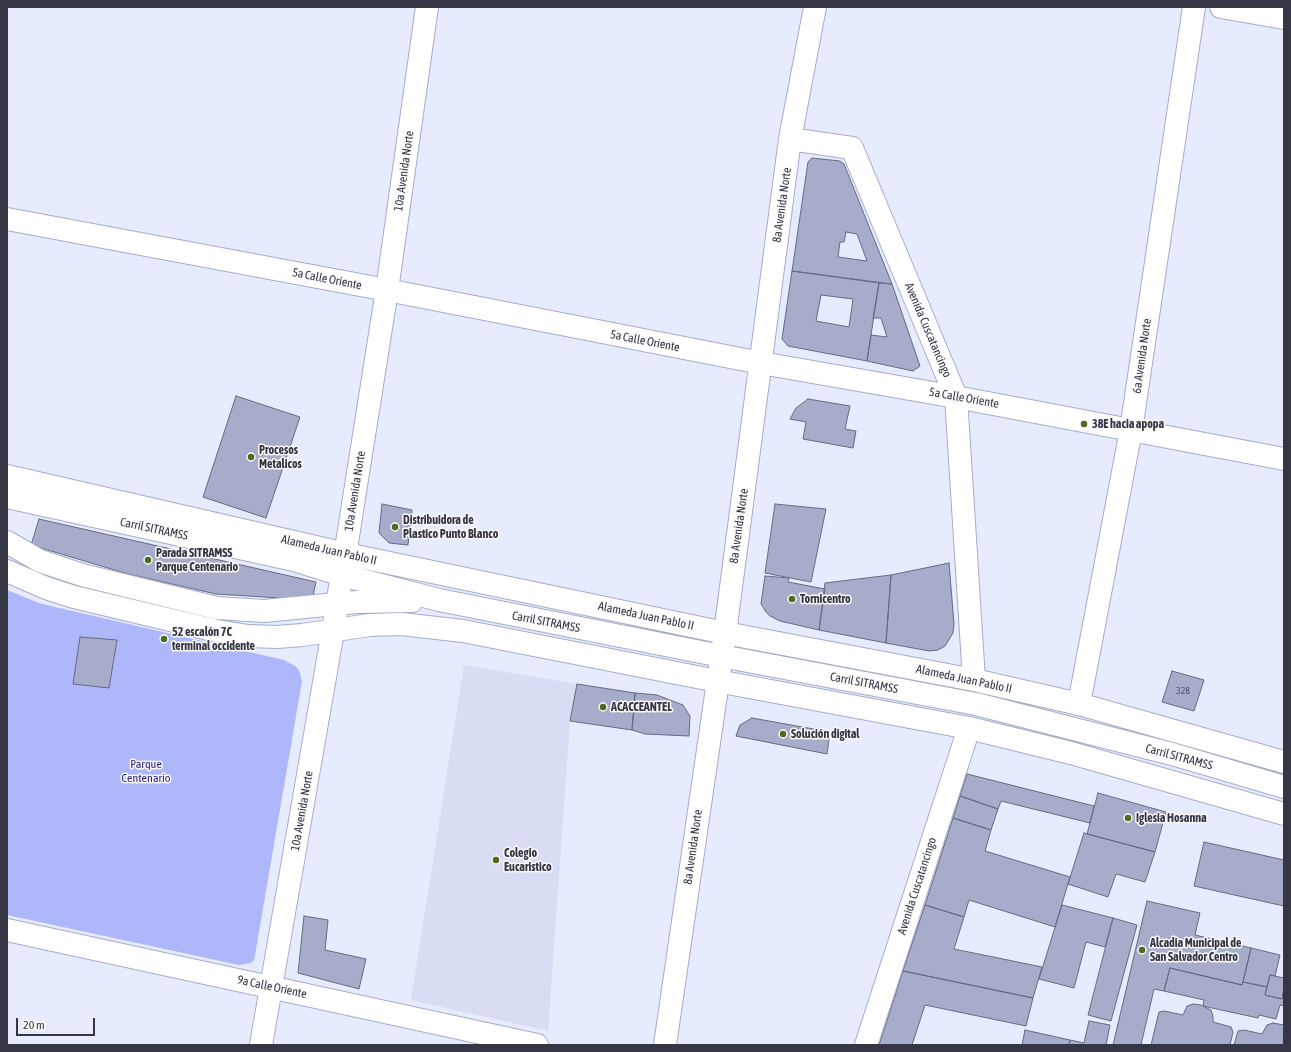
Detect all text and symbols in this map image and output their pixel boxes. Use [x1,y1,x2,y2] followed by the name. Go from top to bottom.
[391,130,417,212] street label: 10a Avenida Norte
[770,167,794,243] street label: 8a Avenida Norte
[291,265,363,293] street label: 5a Calle Oriente
[902,280,954,380] street label: Avenida Cuscatancingo
[1130,318,1154,394] street label: 6a Avenida Norte
[609,327,681,355] street label: 5a Calle Oriente
[928,385,1000,411] street label: 5a Calle Oriente
[1092,417,1164,431] place label: 38E hacia apopa
[1079,419,1089,429] marker: 38E hacia apopa
[259,443,302,471] place label: Procesos Metalicos
[342,450,368,532] street label: 10a Avenida Norte
[246,452,256,462] marker: Procesos Metalicos
[727,488,751,564] street label: 8a Avenida Norte
[403,513,498,541] place label: Distribuidora de Plastico Punto Blanco
[119,515,189,543] street label: Carril SITRAMSS
[390,522,400,532] marker: Distribuidora de Plastico Punto Blanco
[280,532,378,568] street label: Alameda Juan Pablo II
[156,546,238,574] place label: Parada SITRAMSS Parque Centenario
[143,555,153,565] marker: Parada SITRAMSS Parque Centenario
[800,592,851,606] place label: Tornicentro
[787,594,797,604] marker: Tornicentro
[597,599,695,633] street label: Alameda Juan Pablo II
[511,608,581,636] street label: Carril SITRAMSS
[172,625,255,653] place label: 52 escalón 7C terminal occidente
[159,634,169,644] marker: 52 escalón 7C terminal occidente
[915,662,1013,696] street label: Alameda Juan Pablo II
[829,669,899,697] street label: Carril SITRAMSS
[1176,685,1190,697] house number: 328
[611,700,672,714] place label: ACACCEANTEL
[598,702,608,712] marker: ACACCEANTEL
[791,727,860,741] place label: Solución digital
[778,729,788,739] marker: Solución digital
[1144,741,1214,773] street label: Carril SITRAMSS
[122,757,170,785] park label: Parque Centenario
[288,770,316,852] street label: 10a Avenida Norte
[681,809,705,885] street label: 8a Avenida Norte
[1136,811,1207,825] place label: Iglesia Hosanna
[1123,813,1133,823] marker: Iglesia Hosanna
[894,835,940,937] street label: Avenida Cuscatancingo
[504,846,552,874] place label: Colegio Eucaristico
[491,855,501,865] marker: Colegio Eucaristico
[1150,936,1241,964] place label: Alcadia Municipal de San Salvador Centro
[1137,945,1147,955] marker: Alcadia Municipal de San Salvador Centro
[236,973,308,1001] street label: 9a Calle Oriente
[18,1010,97,1036] scale bar
[23,1018,45,1032] text: 20 m

